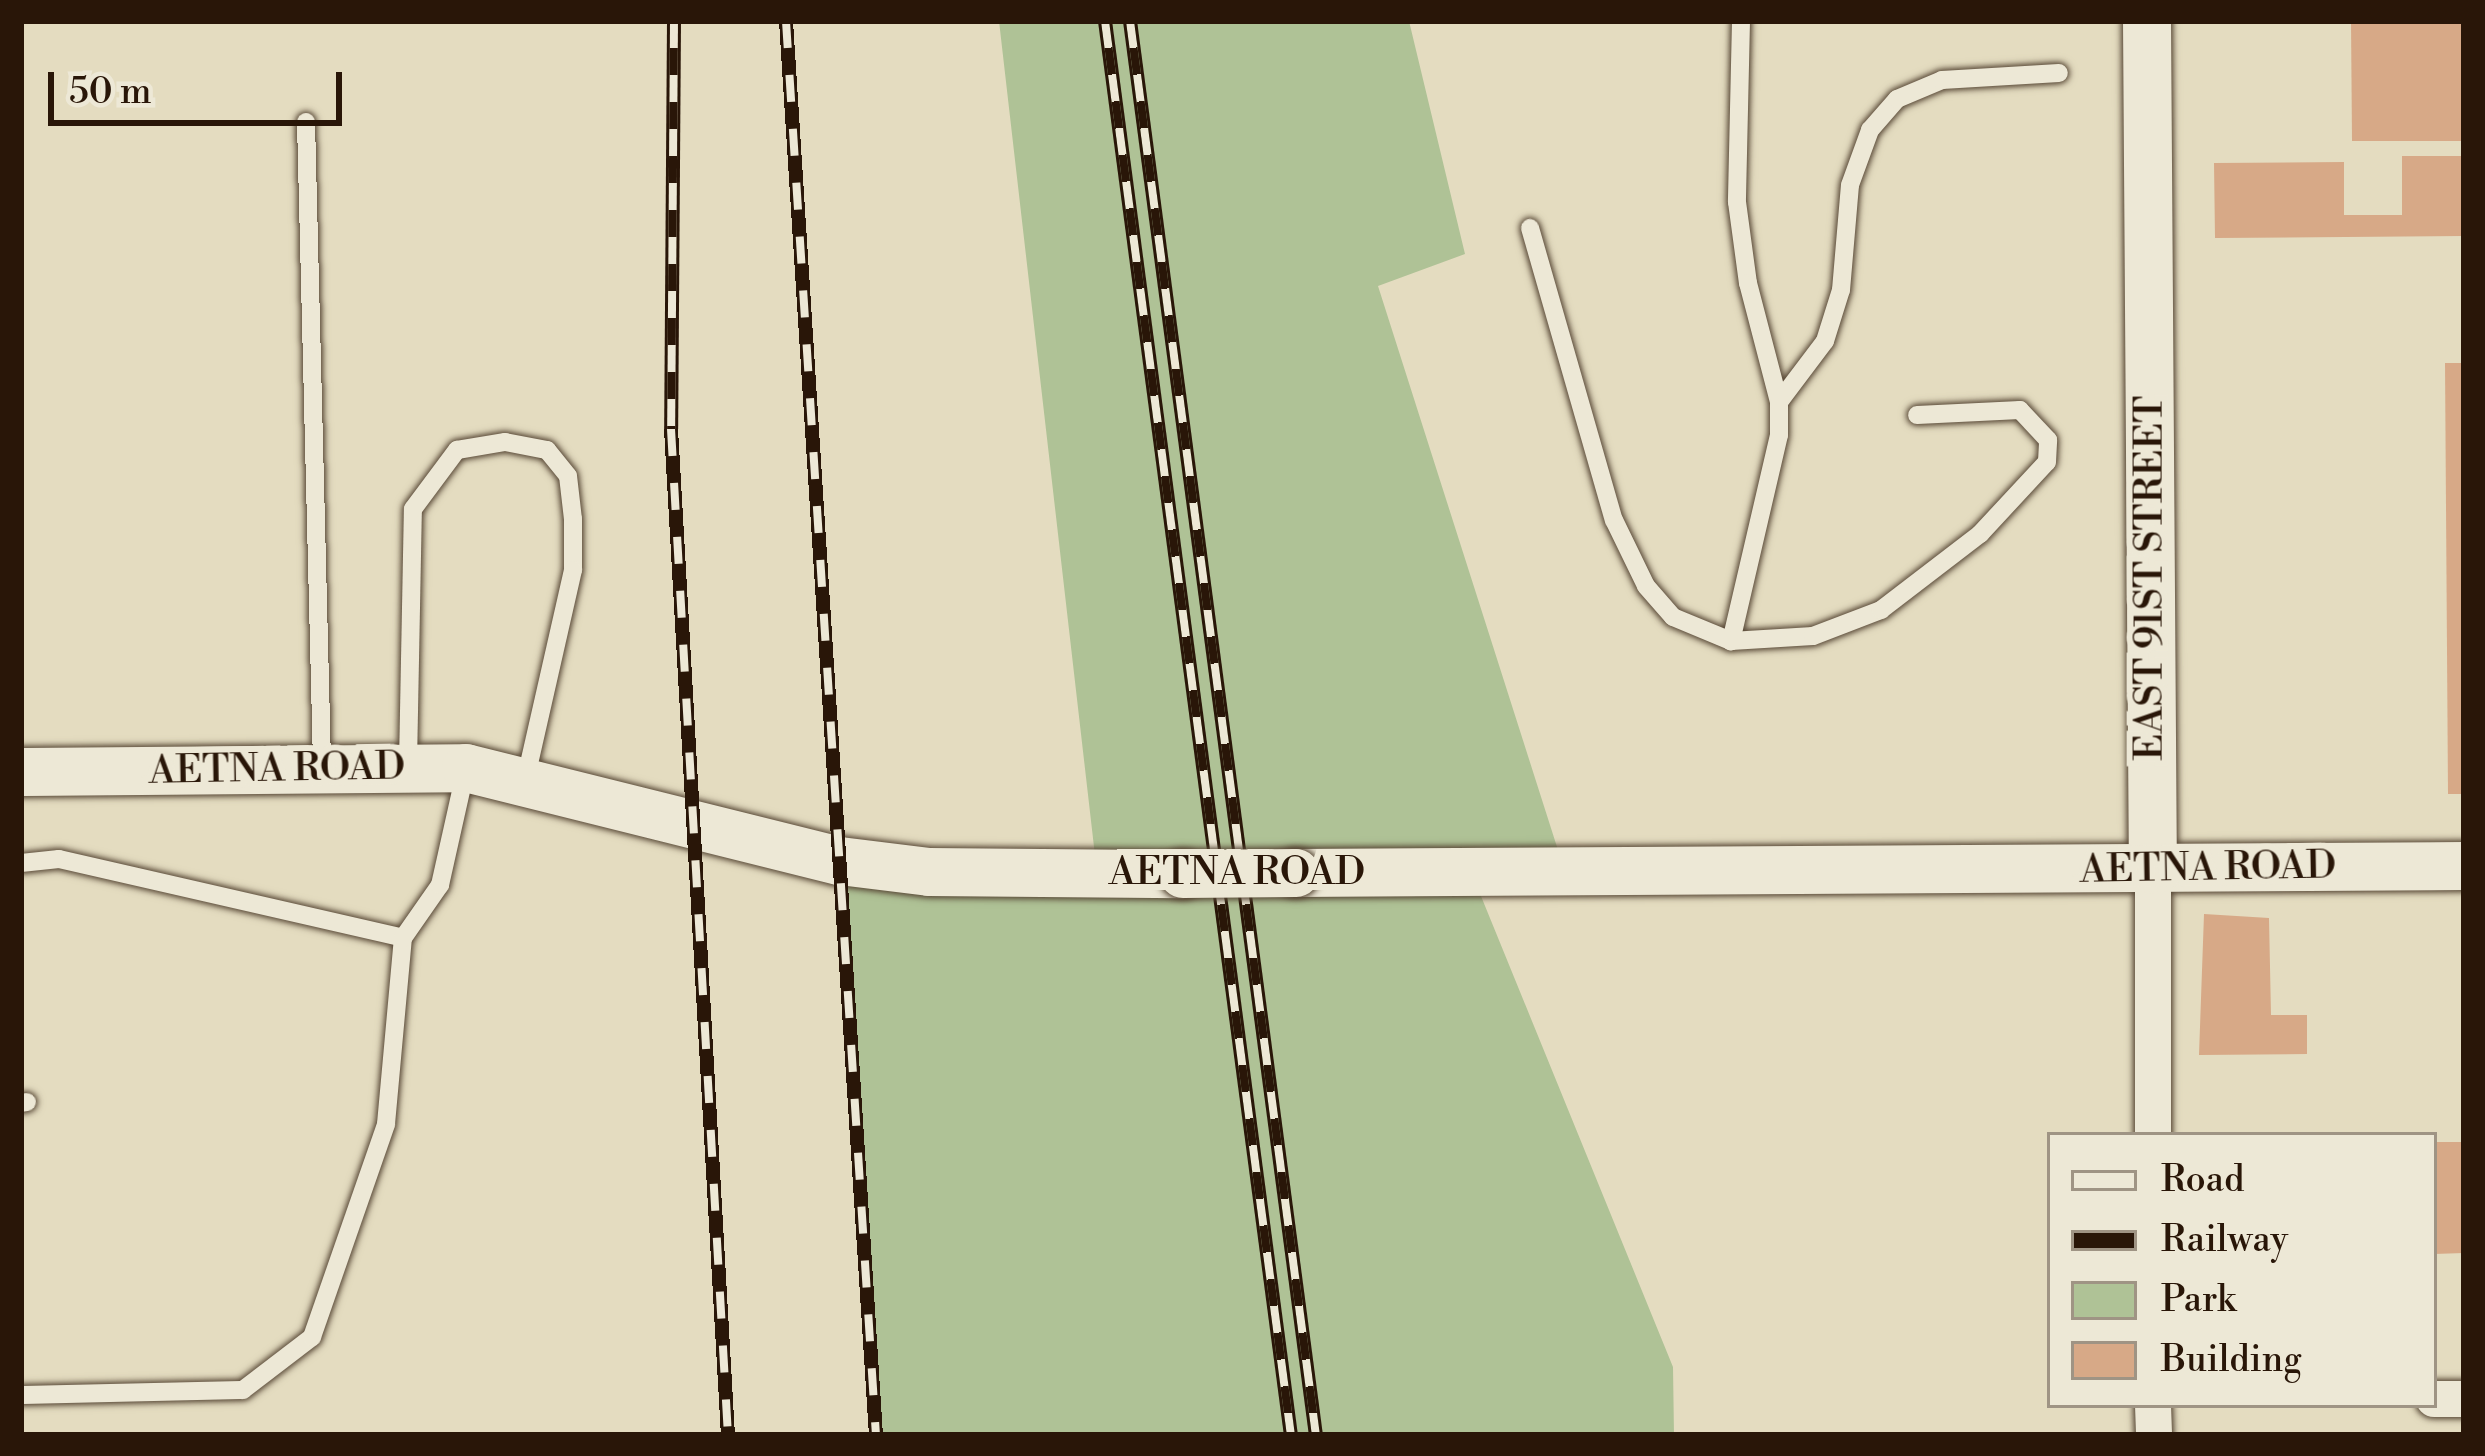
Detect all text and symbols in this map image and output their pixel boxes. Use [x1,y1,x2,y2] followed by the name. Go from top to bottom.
[54,48,348,122] scale bar
[69,70,152,115] text: 50 m
[2128,395,2174,761] street label: EAST 91ST STREET
[148,744,406,796] street label: AETNA ROAD
[2079,843,2337,895] street label: AETNA ROAD
[1109,850,1365,896] street label: AETNA ROAD
[2047,1132,2437,1408] legend
[2161,1158,2244,1203] text: Road
[2161,1218,2288,1263] text: Railway
[2161,1278,2236,1323] text: Park
[2161,1338,2302,1383] text: Building

